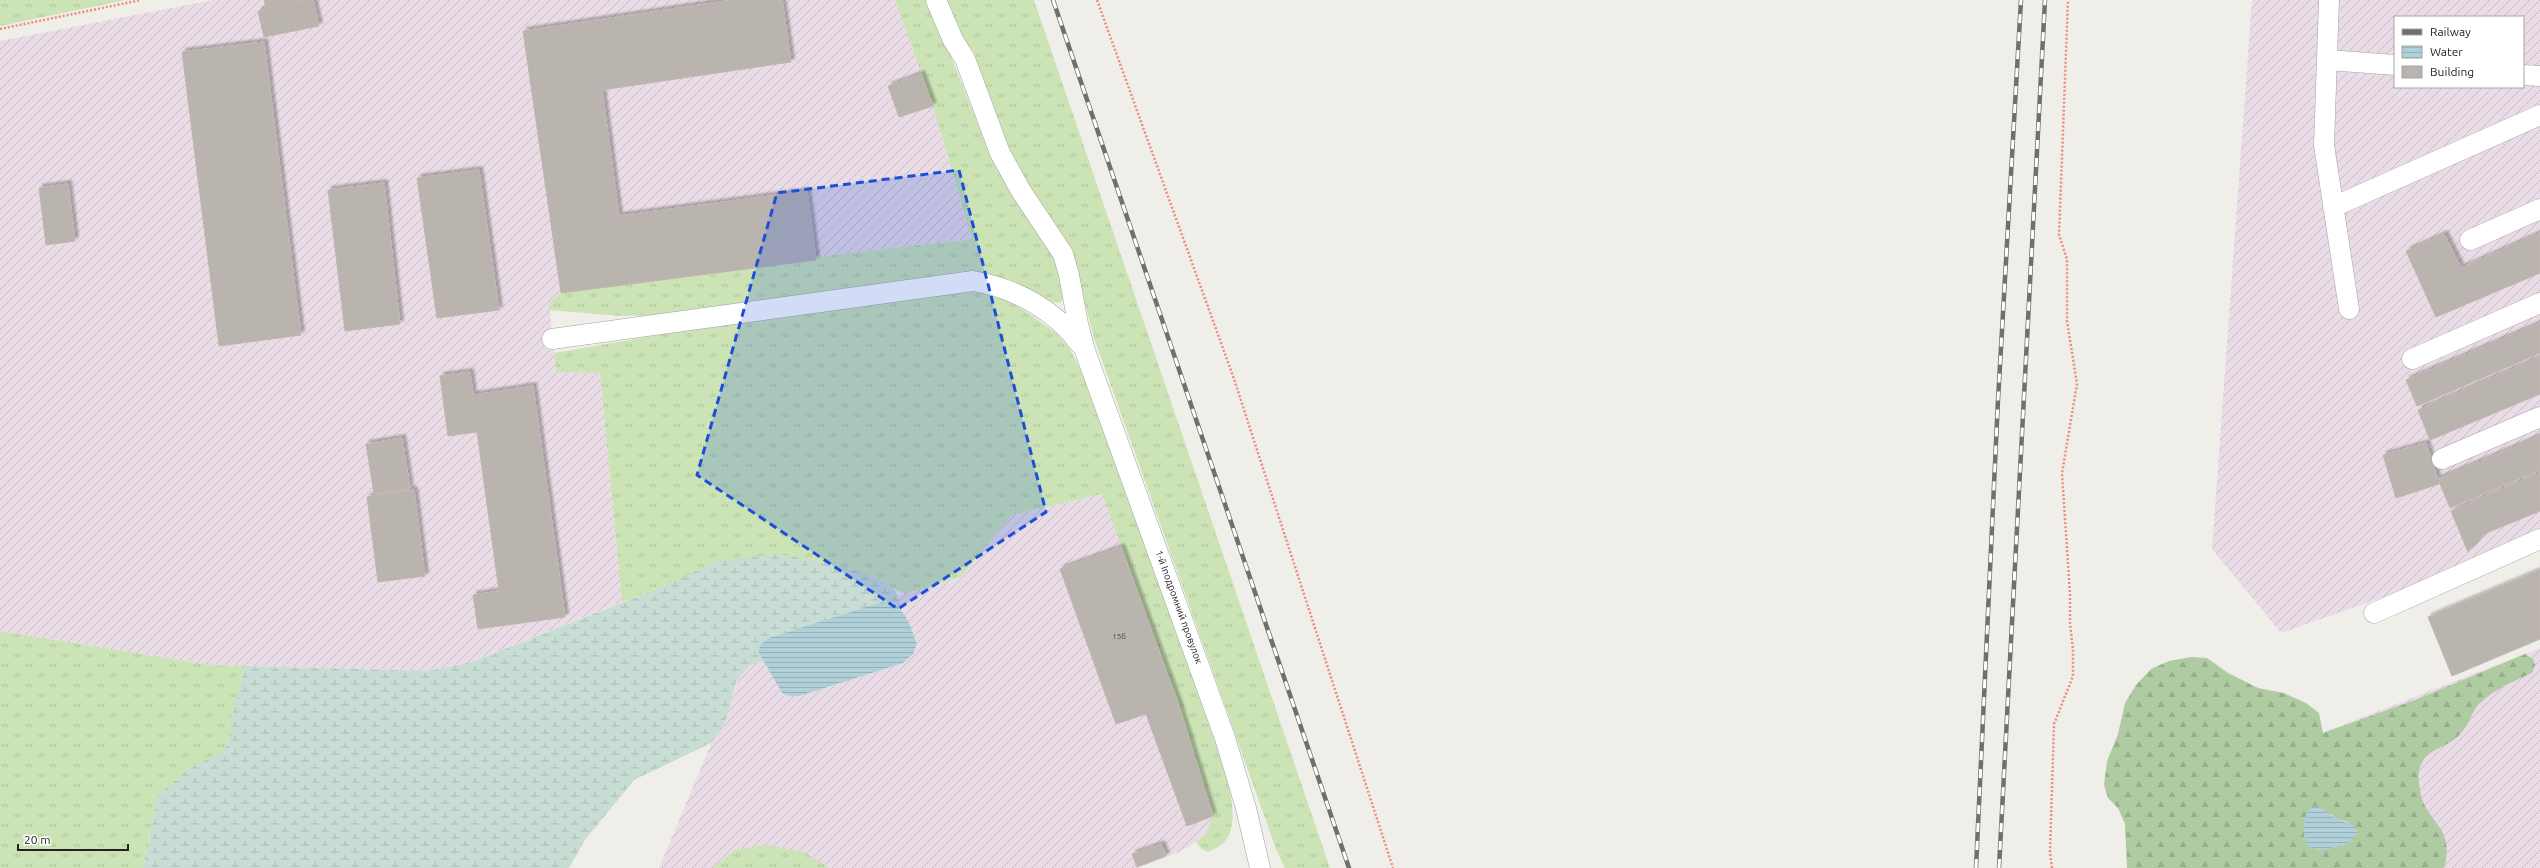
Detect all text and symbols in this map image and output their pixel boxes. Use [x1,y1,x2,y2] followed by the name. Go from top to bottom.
[2394,16,2524,88] legend
[2430,25,2471,38] text: Railway
[2430,45,2463,58] text: Water
[2430,65,2474,78] text: Building
[1153,549,1205,665] street label: 1-й Іподромний провулок
[1112,632,1126,641] house number: 15б
[18,826,128,852] scale bar
[24,833,51,846] text: 20 m

